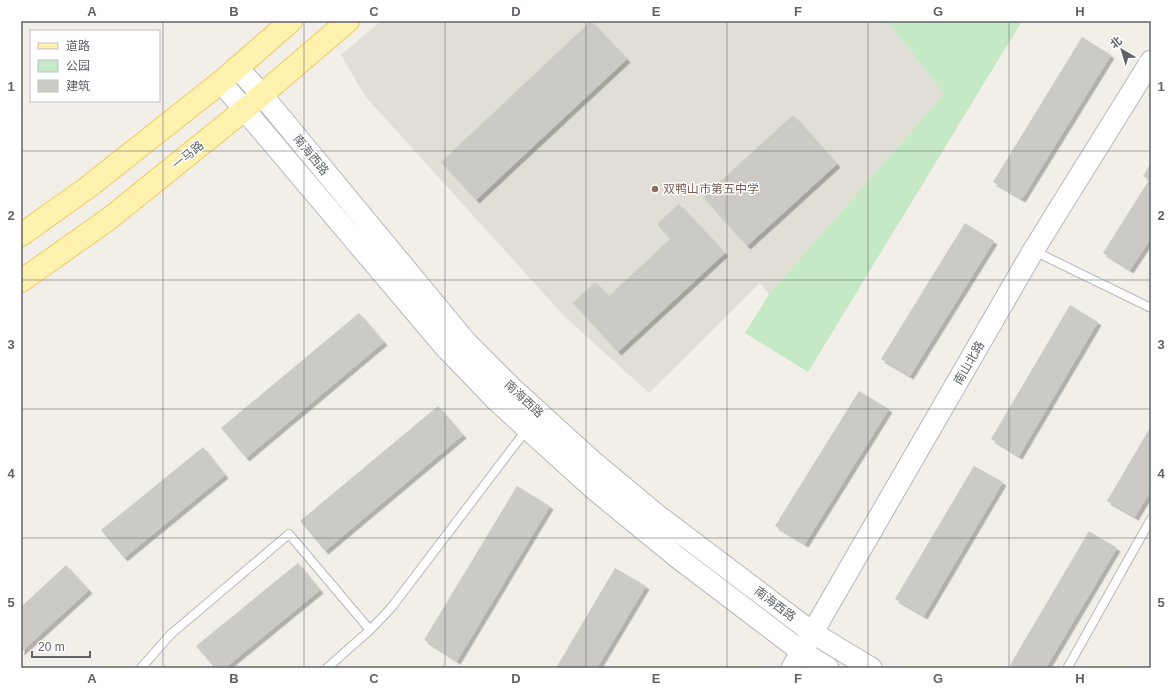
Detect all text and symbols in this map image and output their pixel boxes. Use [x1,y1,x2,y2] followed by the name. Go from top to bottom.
[87,4,97,19] text: A
[229,4,239,19] text: B
[369,4,379,19] text: C
[511,4,521,19] text: D
[652,4,661,19] text: E
[794,4,802,19] text: F
[933,4,943,19] text: G
[1075,4,1085,19] text: H
[30,30,160,102] legend
[1102,30,1142,70] north arrow
[1108,34,1124,50] text: 北
[66,39,90,53] text: 道路
[66,59,90,73] text: 公园
[7,79,15,94] text: 1
[66,79,90,93] text: 建筑
[1157,79,1165,94] text: 1
[290,132,332,178] street label: 南海西路
[170,138,206,172] street label: 一马路
[663,182,759,196] place label: 双鸭山市第五中学
[650,184,660,194] marker: 双鸭山市第五中学
[7,208,15,223] text: 2
[1157,208,1165,223] text: 2
[7,337,15,352] text: 3
[1157,337,1165,352] text: 3
[951,339,987,387] street label: 南山北路
[502,378,546,420] street label: 南海西路
[7,466,15,481] text: 4
[1157,466,1165,481] text: 4
[752,584,798,624] street label: 南海西路
[7,595,15,610] text: 5
[1157,595,1165,610] text: 5
[32,633,90,659] scale bar
[38,640,65,654] text: 20 m
[87,671,97,686] text: A
[229,671,239,686] text: B
[369,671,379,686] text: C
[511,671,521,686] text: D
[652,671,661,686] text: E
[794,671,802,686] text: F
[933,671,943,686] text: G
[1075,671,1085,686] text: H

